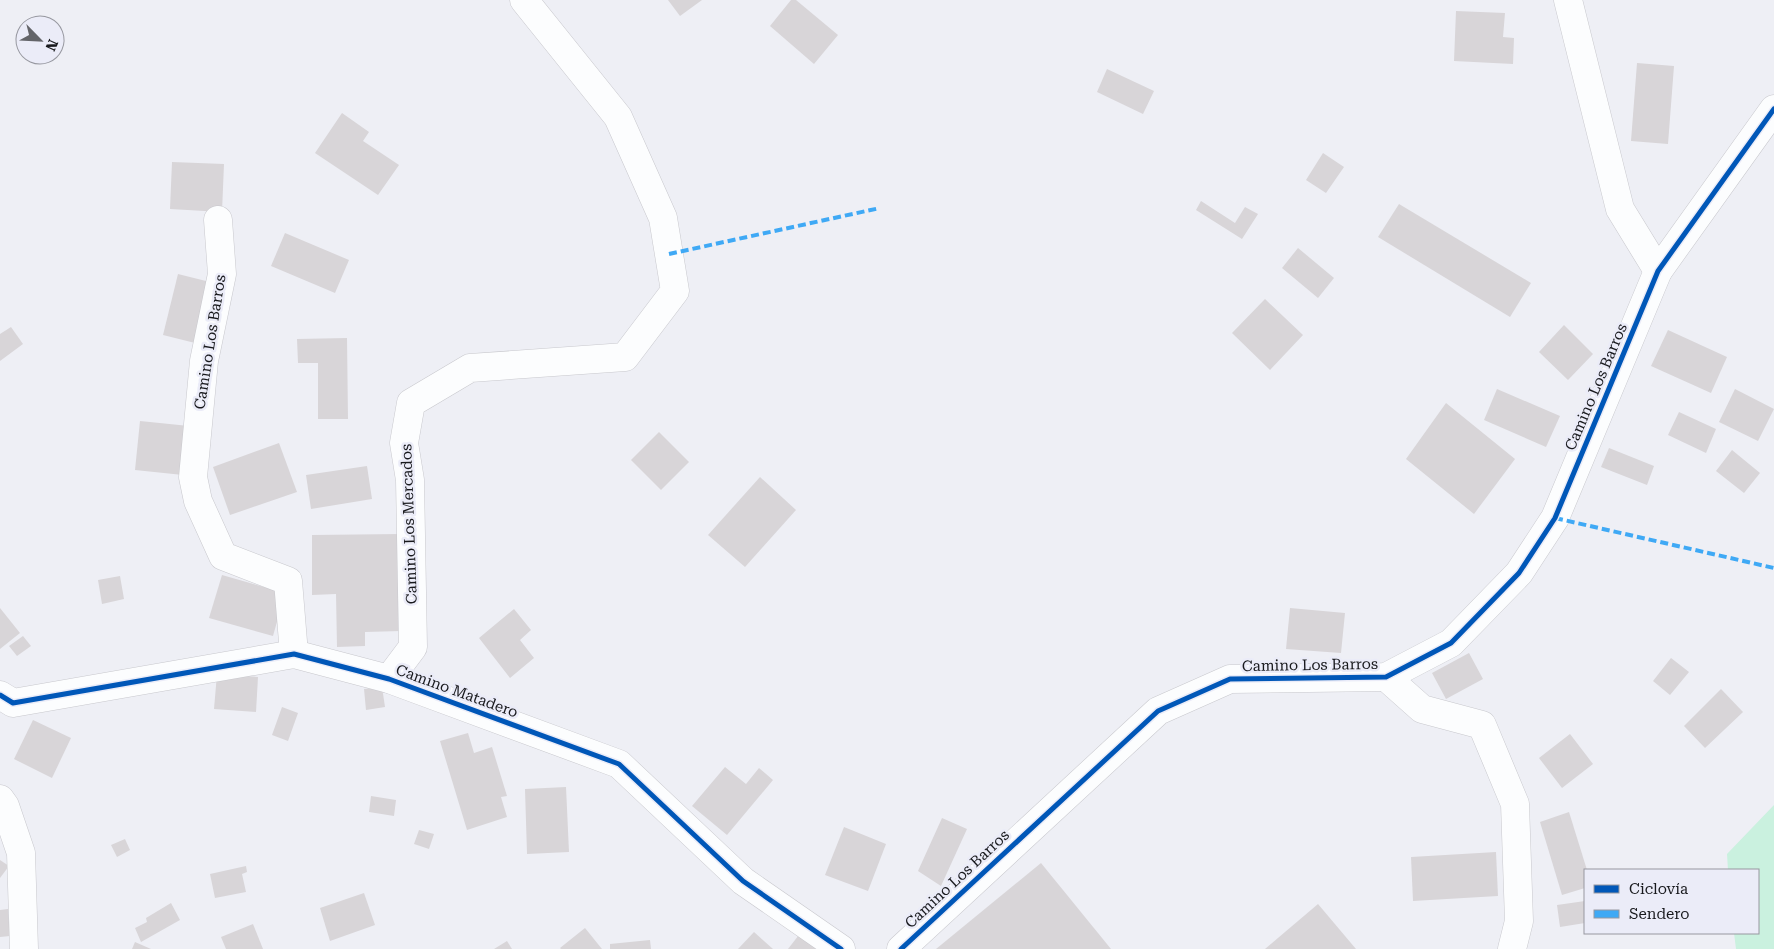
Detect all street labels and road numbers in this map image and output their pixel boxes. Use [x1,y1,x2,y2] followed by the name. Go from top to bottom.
[190,273,230,411] street label: Camino Los Barros
[1561,321,1631,453] street label: Camino Los Barros
[397,444,421,604] street label: Camino Los Mercados
[1242,655,1378,675] street label: Camino Los Barros
[393,661,521,721] street label: Camino Matadero
[901,826,1013,932] street label: Camino Los Barros

